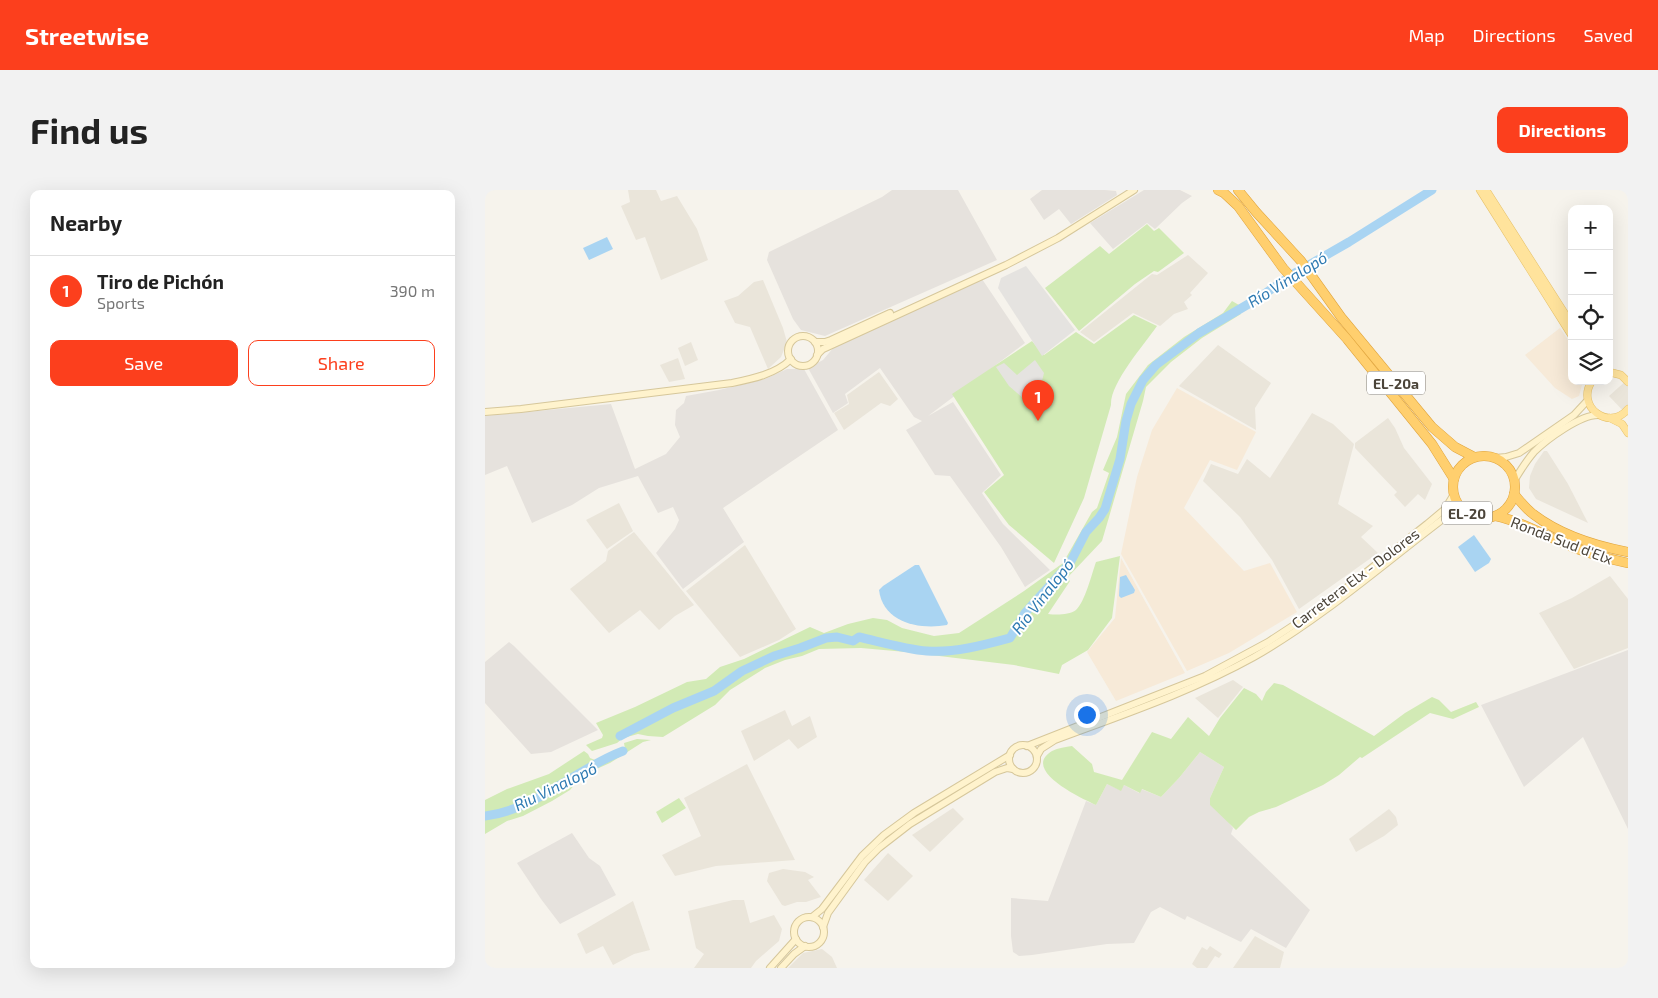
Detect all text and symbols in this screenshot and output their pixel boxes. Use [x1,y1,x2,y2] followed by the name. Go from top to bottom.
[25,21,149,50] text: Streetwise
[1408,24,1445,46] text: Map
[1473,24,1556,46] text: Directions
[1584,24,1633,46] text: Saved
[1497,107,1628,153] button: Directions
[30,109,148,151] text: Find us
[1568,205,1613,385] map controls
[1568,205,1613,250] button: +
[50,210,122,235] text: Nearby
[1244,247,1330,311] water label: Río Vinalopó
[1568,250,1613,295] button: −
[97,270,224,293] text: Tiro de Pichón
[63,281,69,300] text: 1
[390,281,435,300] text: 390 m
[97,293,145,312] text: Sports
[1568,295,1613,340] button: locate
[50,340,238,386] button: Save
[248,340,435,386] button: Share
[1568,340,1613,385] button: layers
[1367,372,1425,394] road number: EL-20a
[1022,380,1054,421] pin: 1
[1442,502,1492,524] road number: EL-20
[1508,512,1616,568] street label: Ronda Sud d'Elx
[1288,524,1422,632] street label: Carretera Elx - Dolores
[1007,555,1077,637] water label: Río Vinalopó
[1074,702,1100,728] your location
[510,758,600,814] water label: Riu Vinalopó

